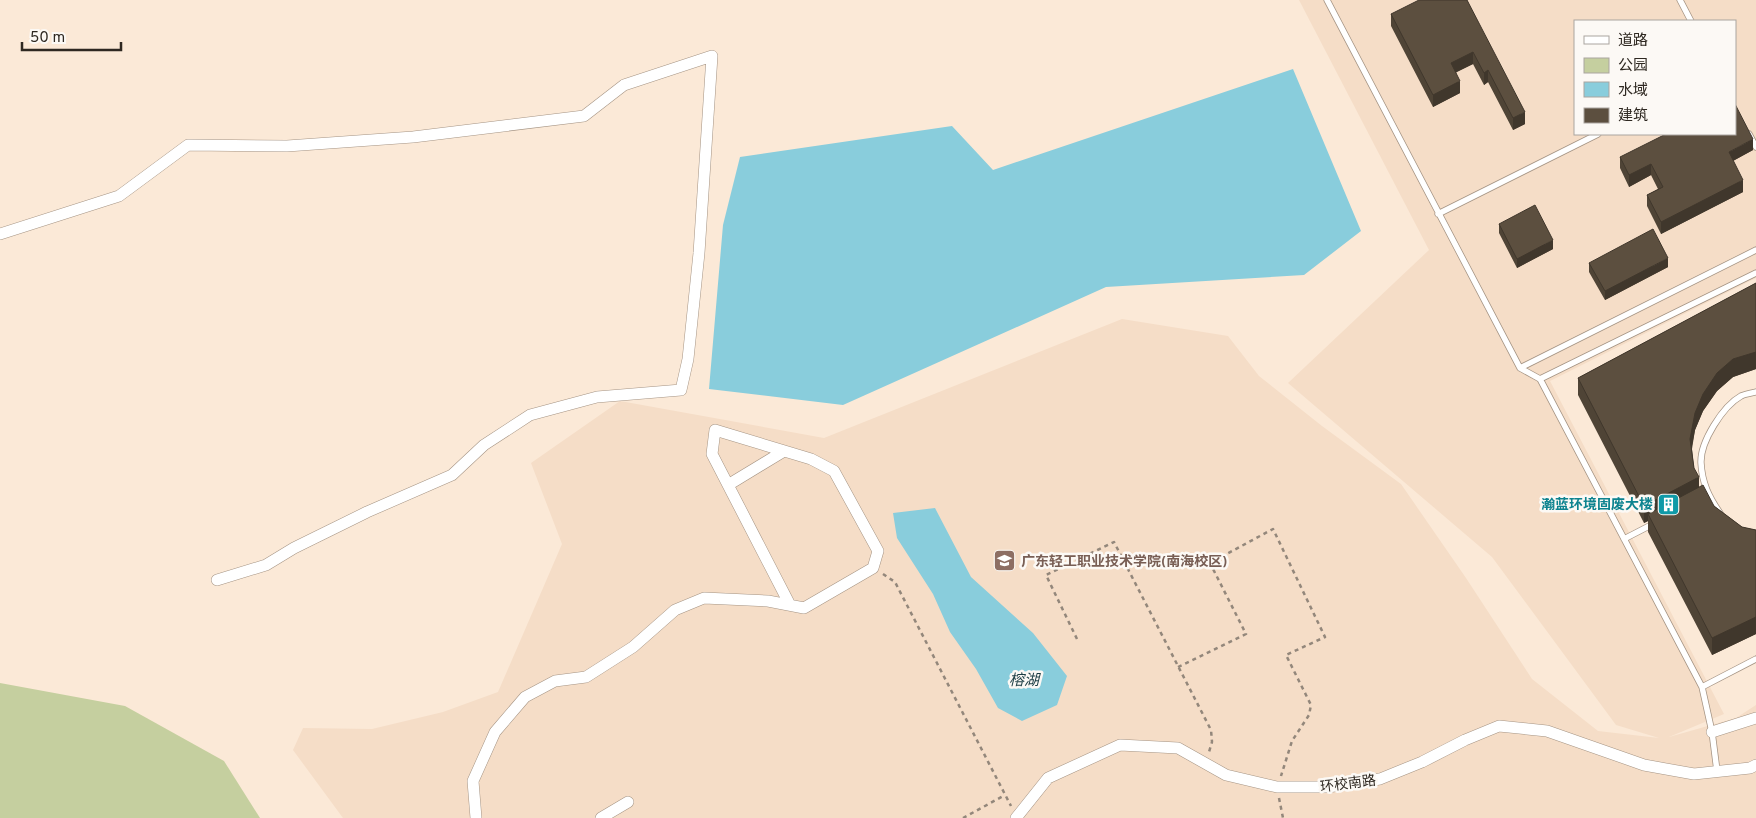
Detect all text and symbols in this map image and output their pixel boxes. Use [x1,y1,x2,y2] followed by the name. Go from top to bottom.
[22,20,121,52] scale bar
[1574,20,1736,135] legend
[30,29,65,48] text: 50 m
[1618,32,1648,51] text: 道路
[1618,57,1648,76] text: 公园
[1618,82,1648,101] text: 水域
[1618,107,1648,126] text: 建筑
[1657,492,1681,516] building icon: 瀚蓝环境固废大楼
[1541,496,1653,514] place label: 瀚蓝环境固废大楼
[993,549,1017,573] school or university icon: 广东轻工职业技术学院(南海校区)
[1021,553,1227,571] place label: 广东轻工职业技术学院(南海校区)
[1009,672,1041,691] water label: 榕湖
[1319,772,1377,796] street label: 环校南路

